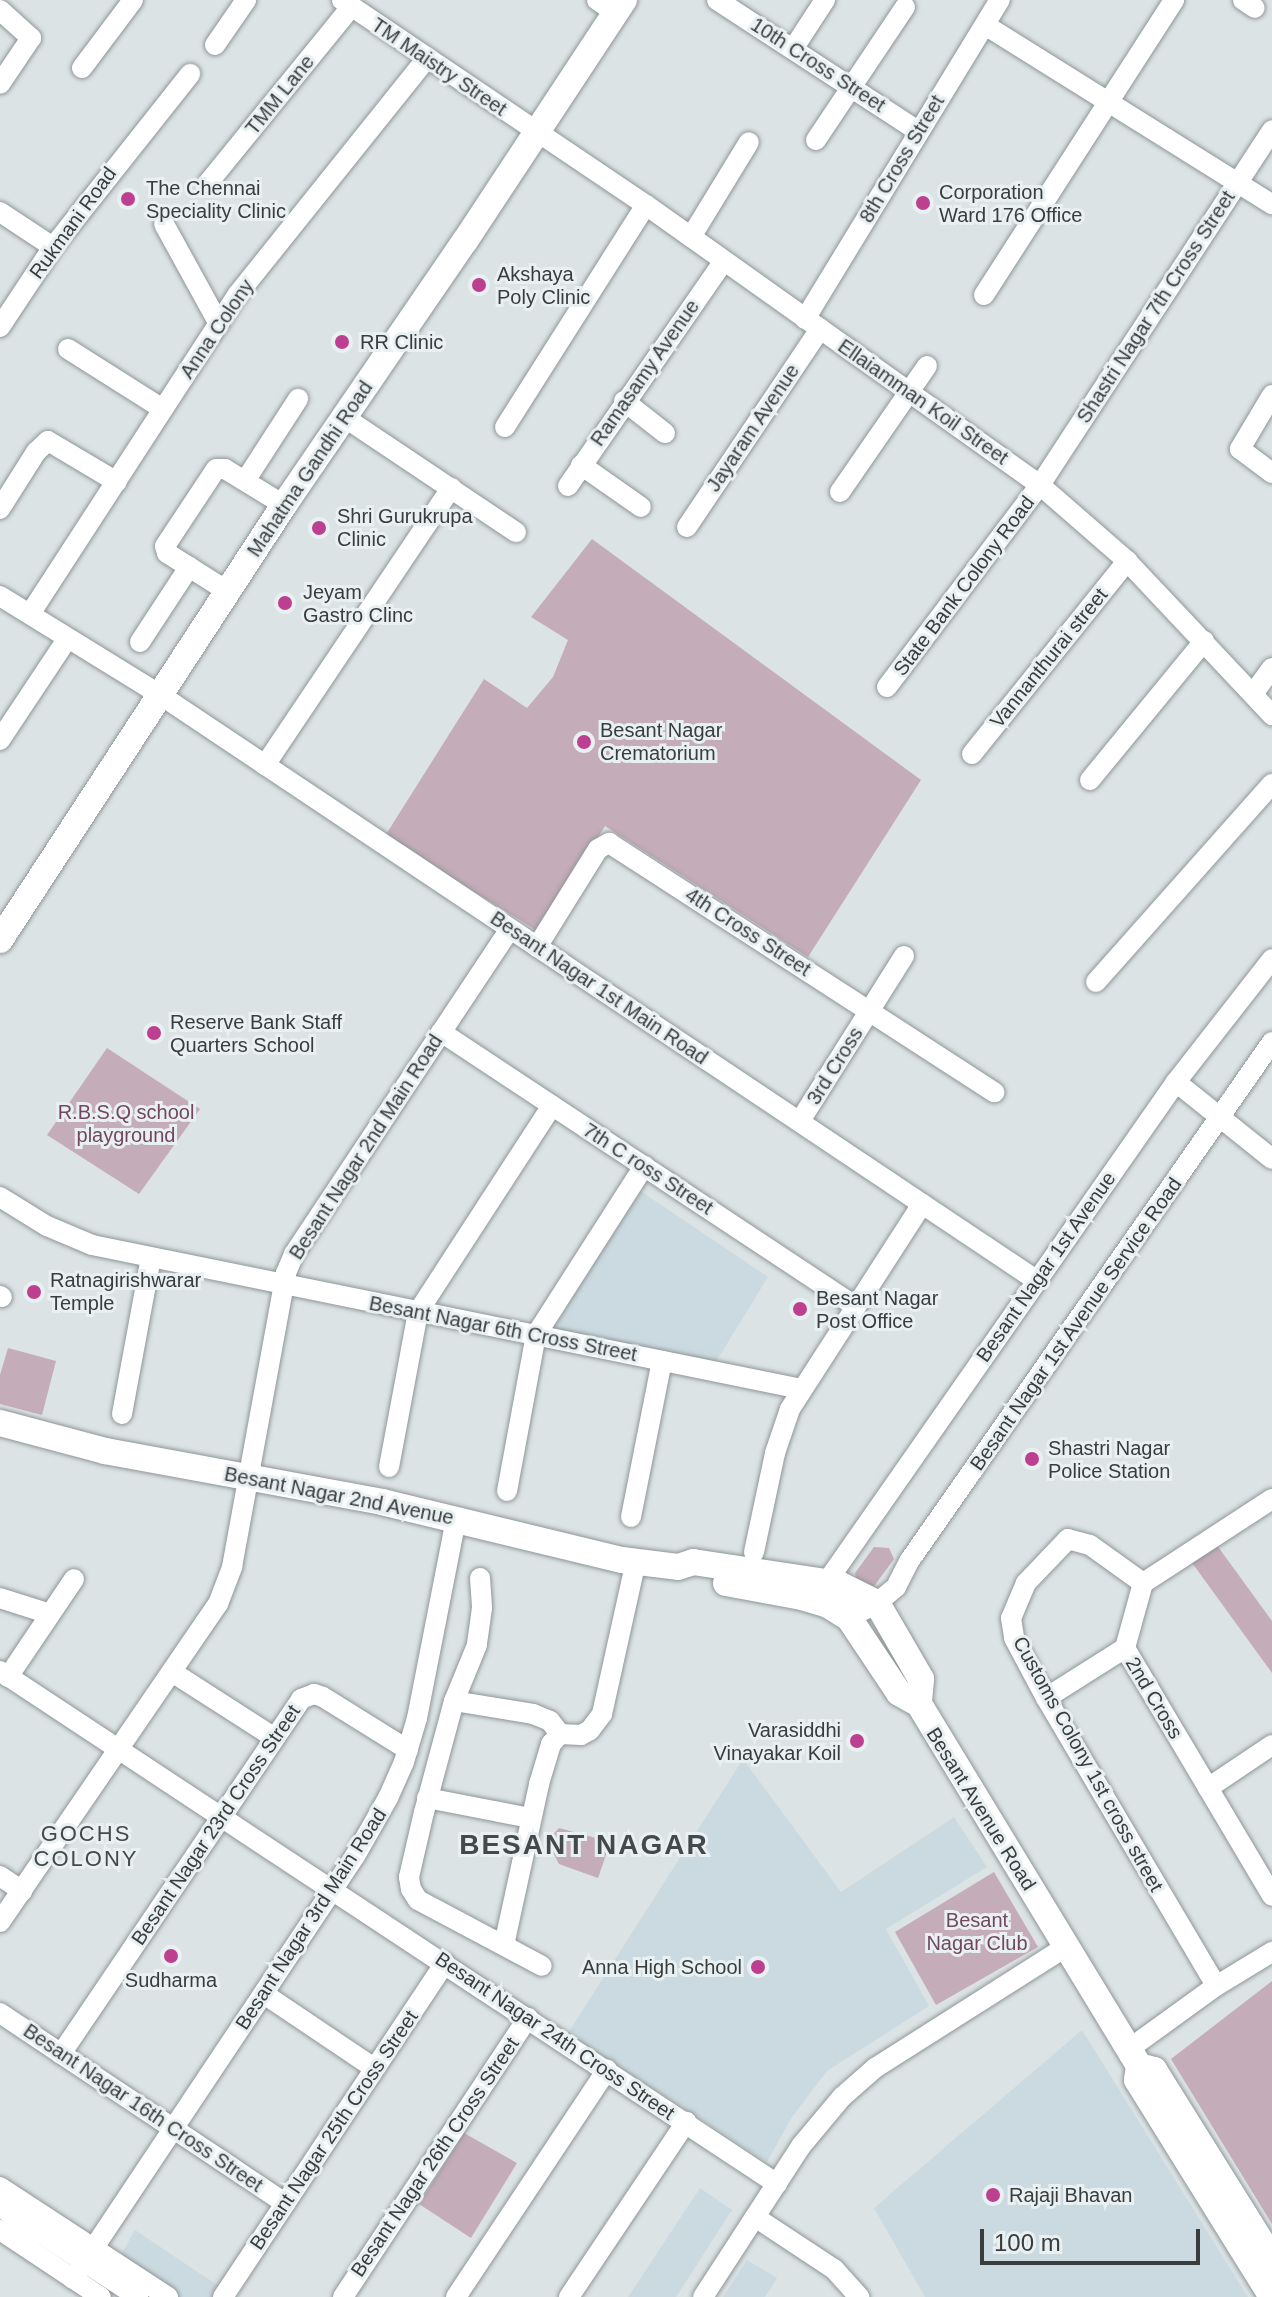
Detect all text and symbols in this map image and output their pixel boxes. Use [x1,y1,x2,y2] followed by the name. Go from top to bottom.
[367,13,511,121] street label: TM Maistry Street
[746,13,890,117] street label: 10th Cross Street
[241,50,319,140] street label: TMM Lane
[855,91,949,227] street label: 8th Cross Street
[24,162,122,284] street label: Rukmani Road
[146,176,286,223] place label: The Chennai Speciality Clinic
[939,180,1082,227] place label: Corporation Ward 176 Office
[1072,186,1240,428] street label: Shastri Nagar 7th Cross Street
[117,188,139,210] marker: The Chennai Speciality Clinic
[914,194,932,212] marker: Corporation Ward 176 Office
[497,262,590,309] place label: Akshaya Poly Clinic
[468,274,490,296] marker: Akshaya Poly Clinic
[175,275,259,383] street label: Anna Colony
[585,295,705,451] street label: Ramasamy Avenue
[360,330,443,354] place label: RR Clinic
[331,331,353,353] marker: RR Clinic
[833,334,1013,470] street label: Ellaiamman Koil Street
[701,359,805,497] street label: Jayaram Avenue
[242,377,378,561] street label: Mahatma Gandhi Road
[889,491,1039,681] street label: State Bank Colony Road
[337,504,473,551] place label: Shri Gurukrupa Clinic
[308,517,330,539] marker: Shri Gurukrupa Clinic
[303,580,413,627] place label: Jeyam Gastro Clinc
[985,583,1113,733] street label: Vannanthurai street
[274,592,296,614] marker: Jeyam Gastro Clinc
[600,718,722,765] place label: Besant Nagar Crematorium
[575,733,593,751] marker: Besant Nagar Crematorium
[681,883,815,981] street label: 4th Cross Street
[486,906,712,1070] street label: Besant Nagar 1st Main Road
[170,1010,342,1057] place label: Reserve Bank Staff Quarters School
[802,1023,868,1109] street label: 3rd Cross
[145,1024,163,1042] marker: Reserve Bank Staff Quarters School
[284,1030,448,1264] street label: Besant Nagar 2nd Main Road
[58,1100,194,1147] park label: R.B.S.Q school playground
[579,1118,717,1220] street label: 7th C ross Street
[971,1167,1121,1367] street label: Besant Nagar 1st Avenue
[965,1172,1187,1476] street label: Besant Nagar 1st Avenue Service Road
[50,1268,201,1315] place label: Ratnagirishwarar Temple
[25,1283,43,1301] marker: Ratnagirishwarar Temple
[816,1286,938,1333] place label: Besant Nagar Post Office
[367,1291,639,1367] street label: Besant Nagar 6th Cross Street
[791,1300,809,1318] marker: Besant Nagar Post Office
[1048,1436,1170,1483] place label: Shastri Nagar Police Station
[1023,1450,1041,1468] marker: Shastri Nagar Police Station
[222,1462,456,1530] street label: Besant Nagar 2nd Avenue
[1008,1632,1168,1896] street label: Customs Colony 1st cross street
[1120,1653,1188,1743] street label: 2nd Cross
[126,1700,306,1950] street label: Besant Nagar 23rd Cross Street
[714,1718,841,1765] place label: Varasiddhi Vinayakar Koil
[921,1723,1041,1895] street label: Besant Avenue Road
[848,1732,866,1750] marker: Varasiddhi Vinayakar Koil
[230,1804,392,2034] street label: Besant Nagar 3rd Main Road
[34,1820,138,1872] district label: GOCHS COLONY
[459,1828,709,1862] district label: BESANT NAGAR
[926,1909,1028,1956] park label: Besant Nagar Club
[162,1947,180,1965] marker: Sudharma
[431,1947,679,2125] street label: Besant Nagar 24th Cross Street
[582,1955,742,1979] place label: Anna High School
[749,1958,767,1976] marker: Anna High School
[125,1968,217,1992] place label: Sudharma
[245,2006,423,2254] street label: Besant Nagar 25th Cross Street
[19,2019,267,2197] street label: Besant Nagar 16th Cross Street
[346,2033,524,2281] street label: Besant Nagar 26th Cross Street
[1009,2183,1132,2207] place label: Rajaji Bhavan
[984,2186,1002,2204] marker: Rajaji Bhavan
[984,2213,1204,2263] scale bar
[994,2229,1061,2256] text: 100 m

